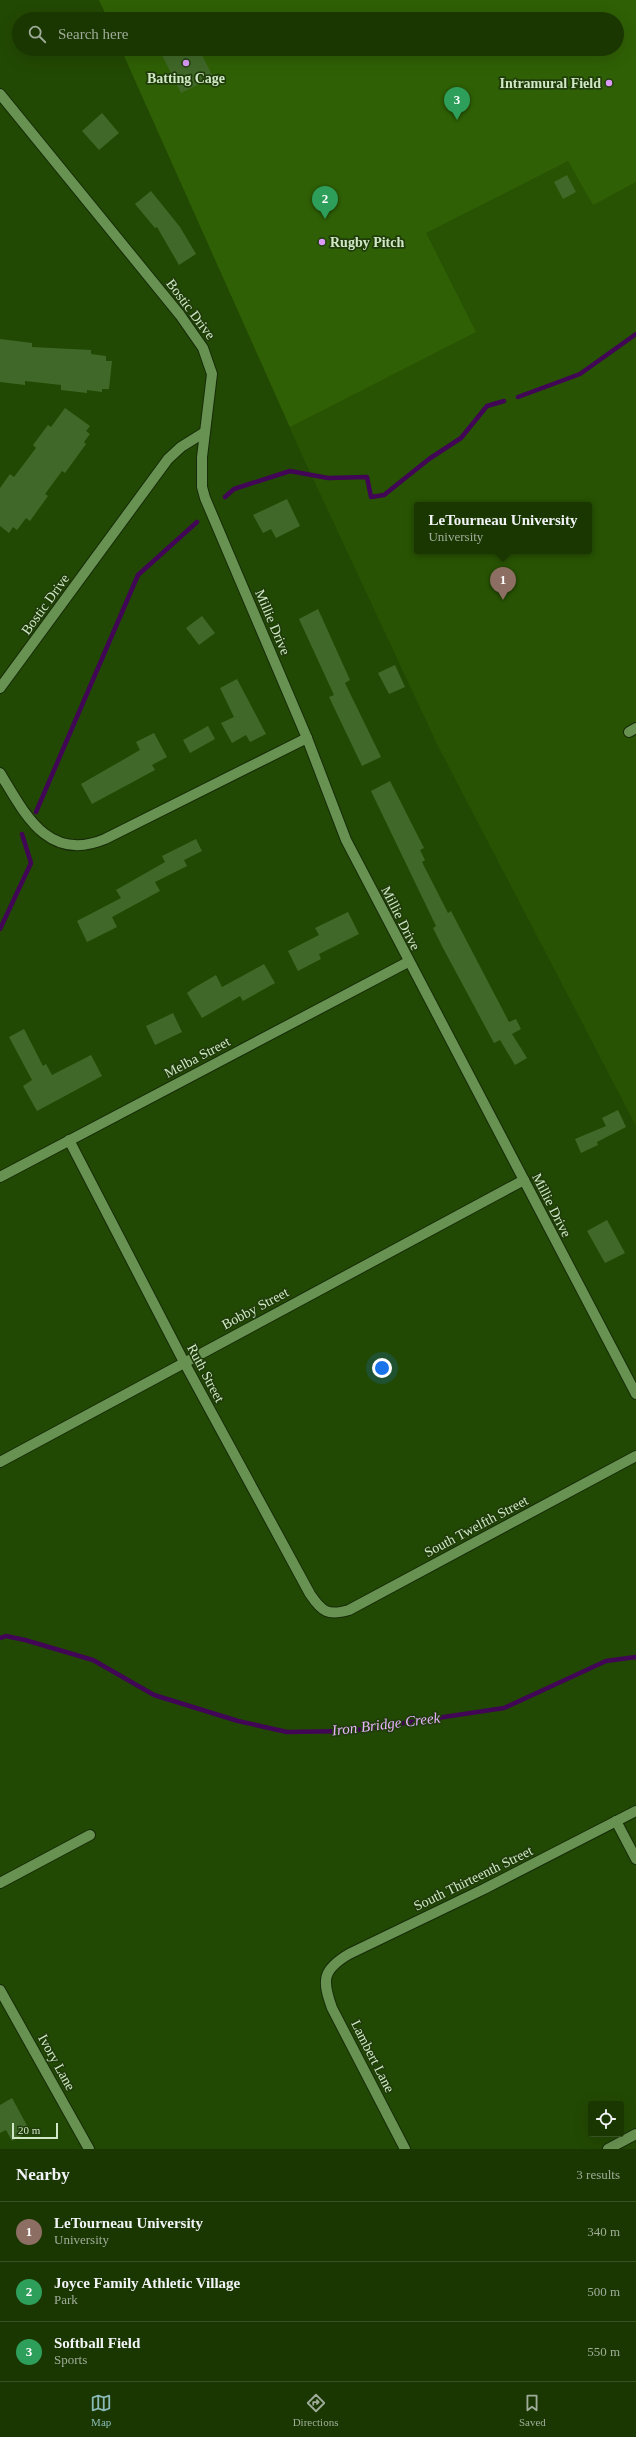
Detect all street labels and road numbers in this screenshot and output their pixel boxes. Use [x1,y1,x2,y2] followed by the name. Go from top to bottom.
[163,276,218,342] street label: Bostic Drive
[18,571,72,637] street label: Bostic Drive
[252,587,293,657] street label: Millie Drive
[378,884,423,953] street label: Millie Drive
[162,1034,233,1081] street label: Melba Street
[529,1171,574,1240] street label: Millie Drive
[219,1285,291,1332] street label: Bobby Street
[184,1342,227,1405] street label: Ruth Street
[422,1493,531,1560] street label: South Twelfth Street
[411,1843,535,1914] street label: South Thirteenth Street
[348,2018,397,2095] street label: Lambert Lane
[35,2032,78,2093] street label: Ivory Lane

